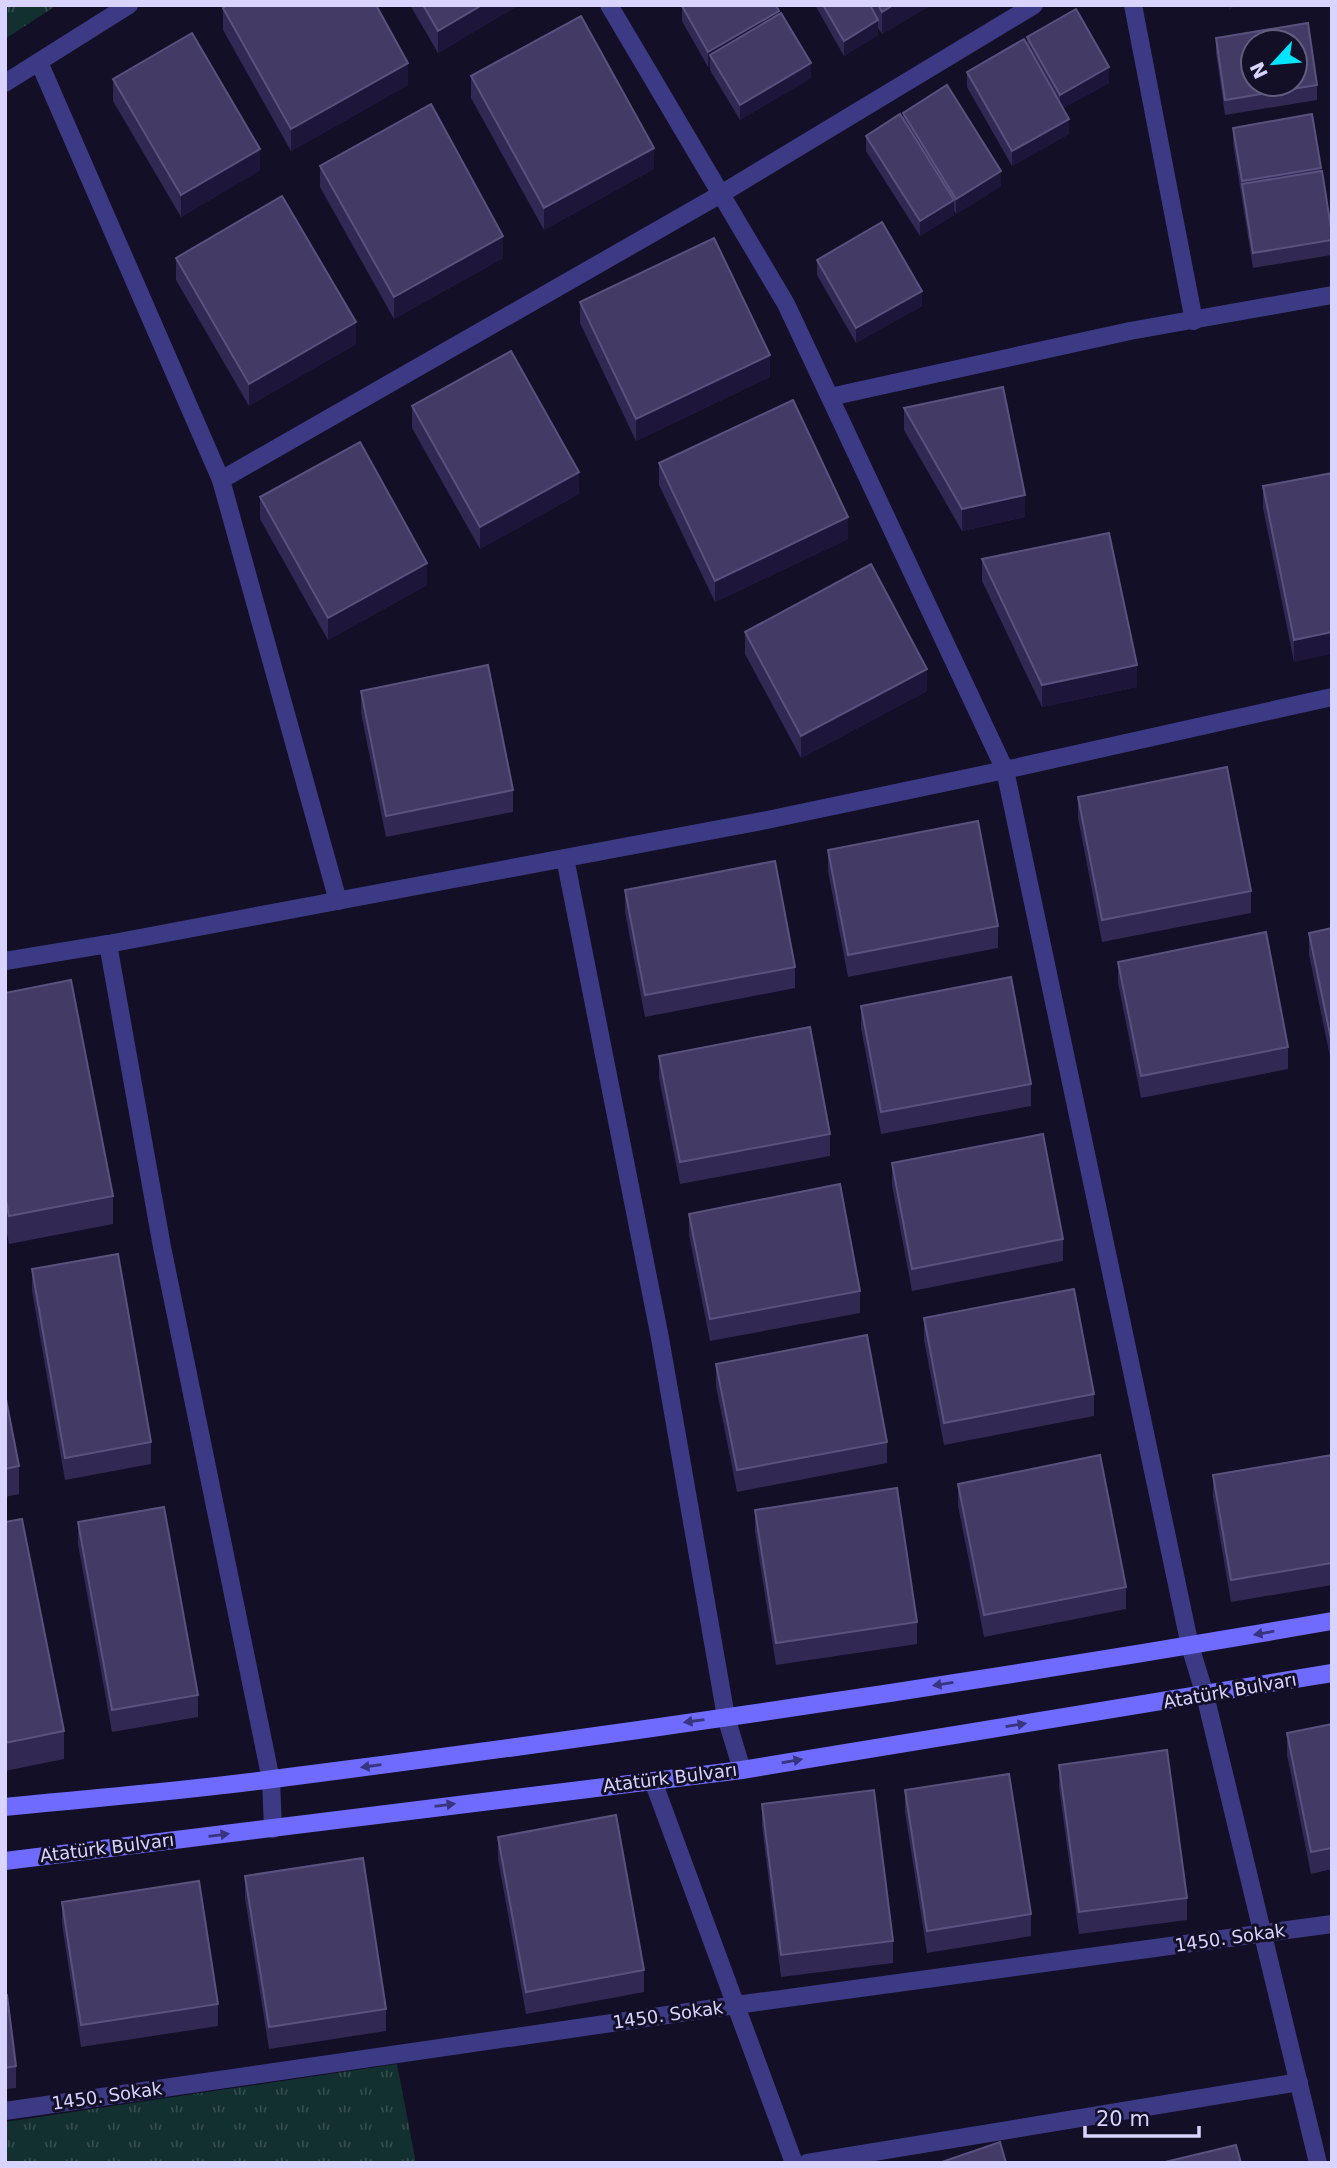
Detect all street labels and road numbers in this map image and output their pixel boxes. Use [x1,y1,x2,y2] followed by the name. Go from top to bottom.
[1162,1668,1298,1713] street label: Atatürk Bulvarı
[602,1759,738,1796] street label: Atatürk Bulvarı
[39,1829,175,1866] street label: Atatürk Bulvarı
[1173,1919,1287,1956] street label: 1450. Sokak
[611,1996,725,2033] street label: 1450. Sokak
[50,2077,164,2114] street label: 1450. Sokak

